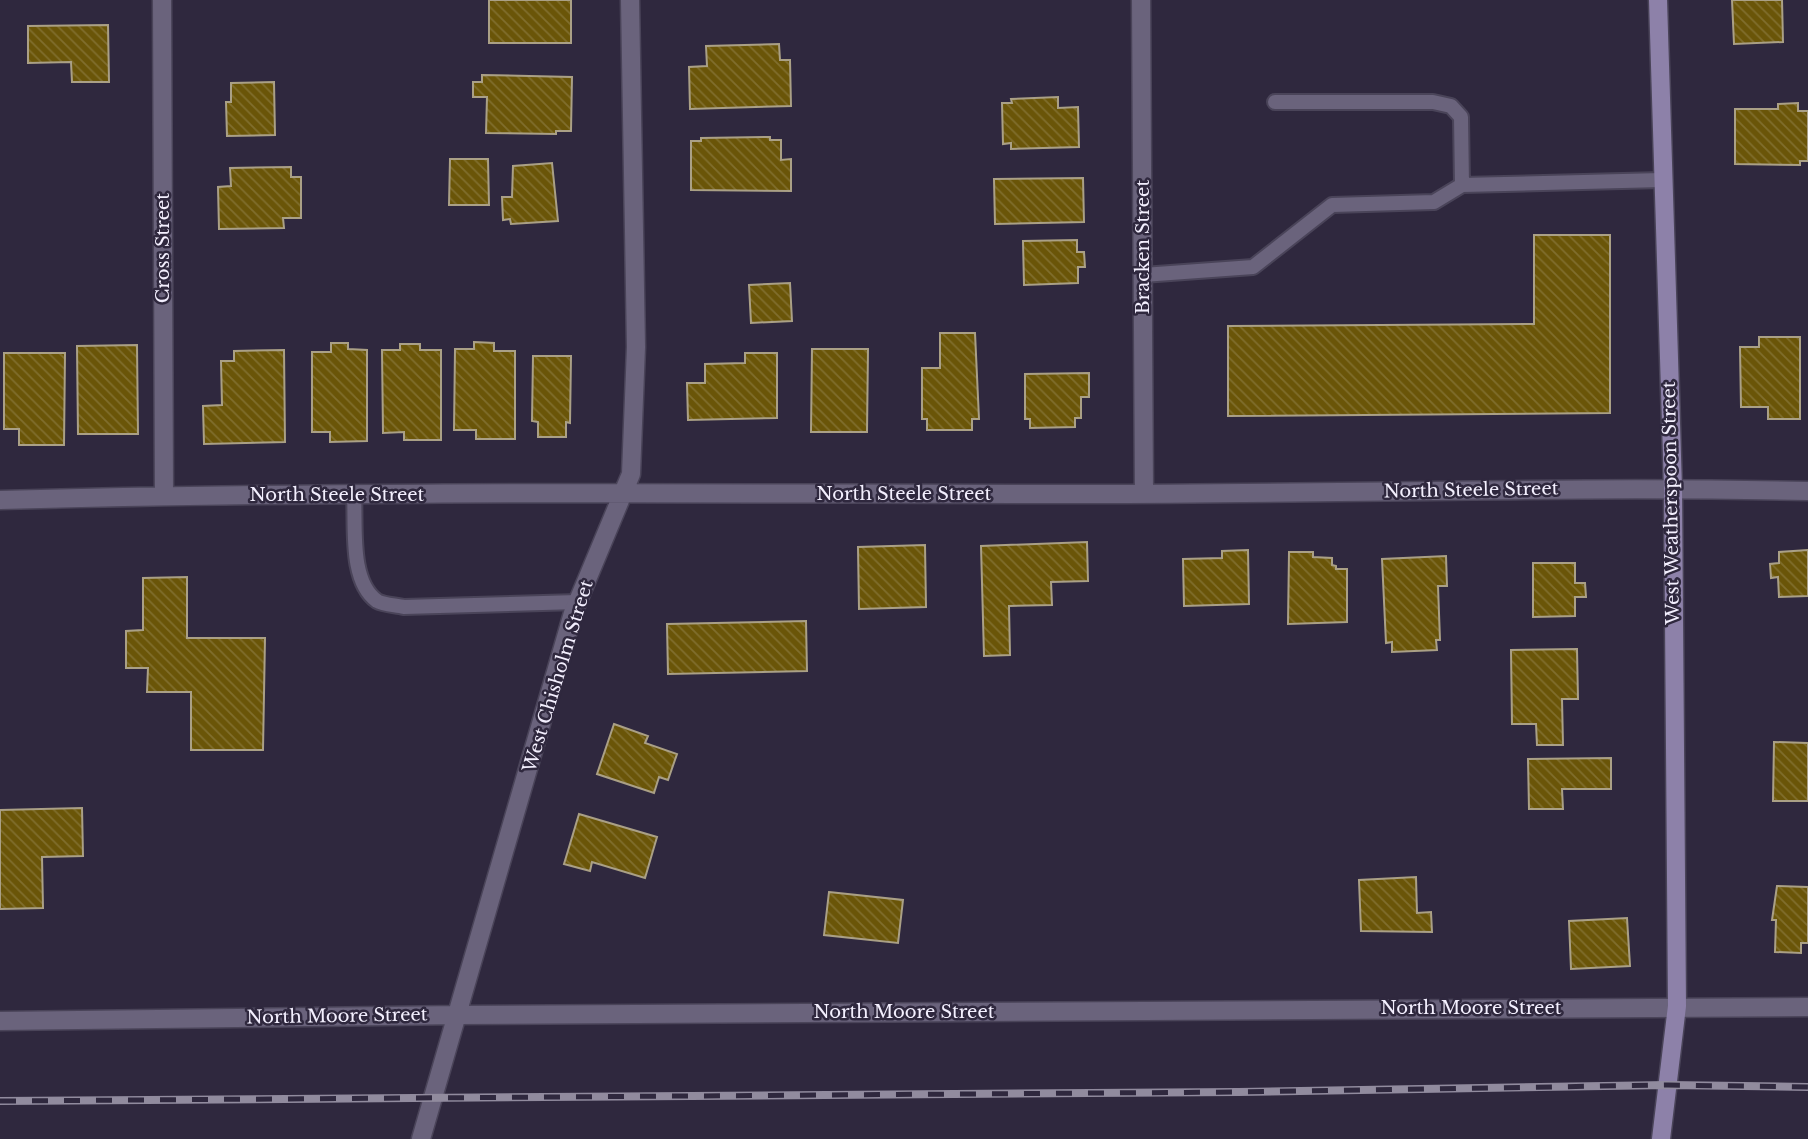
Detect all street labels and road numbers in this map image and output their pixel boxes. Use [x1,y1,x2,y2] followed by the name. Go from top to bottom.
[1132,180,1154,314] street label: Bracken Street
[152,193,174,303] street label: Cross Street
[1658,381,1684,626] street label: West Weatherspoon Street
[1383,477,1559,503] street label: North Steele Street
[817,483,992,505] street label: North Steele Street
[250,484,425,506] street label: North Steele Street
[518,577,598,776] street label: West Chisholm Street
[1380,997,1562,1019] street label: North Moore Street
[813,1001,995,1023] street label: North Moore Street
[246,1003,428,1029] street label: North Moore Street

